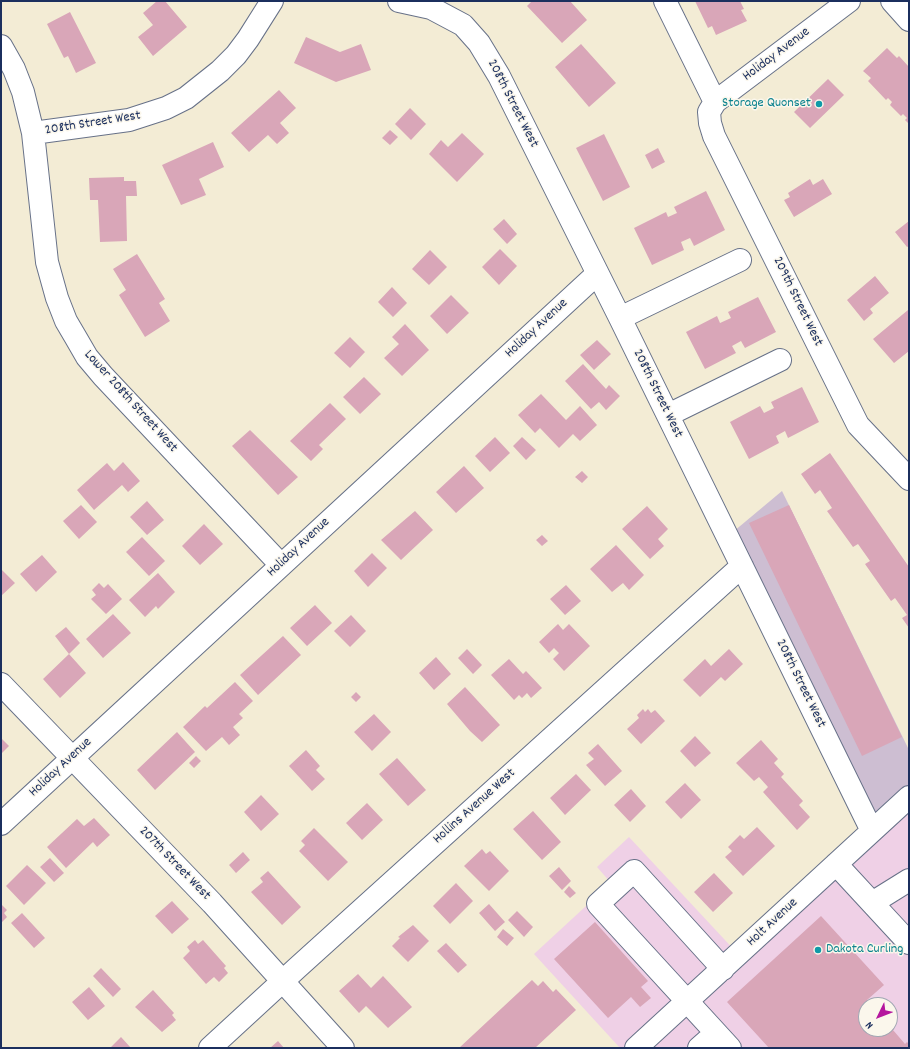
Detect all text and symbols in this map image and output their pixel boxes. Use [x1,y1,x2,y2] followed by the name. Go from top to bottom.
[740,24,814,86] street label: Holiday Avenue
[483,57,541,151] street label: 208th Street West
[722,96,811,112] place label: Storage Quonset
[814,99,824,109] marker: Storage Quonset
[44,108,142,140] street label: 208th Street West
[768,255,826,349] street label: 209th Street West
[502,296,572,362] street label: Holiday Avenue
[80,347,180,457] street label: Lower 208th Street West
[628,347,686,441] street label: 208th Street West
[264,515,334,581] street label: Holiday Avenue
[771,637,829,731] street label: 208th Street West
[26,735,96,801] street label: Holiday Avenue
[430,766,520,848] street label: Hollins Avenue West
[134,824,214,904] street label: 207th Street West
[744,895,802,951] street label: Holt Avenue
[826,942,903,958] place label: Dakota Curling
[813,945,823,955] marker: Dakota Curling
[858,997,898,1037] north arrow
[862,1017,878,1032] text: N

